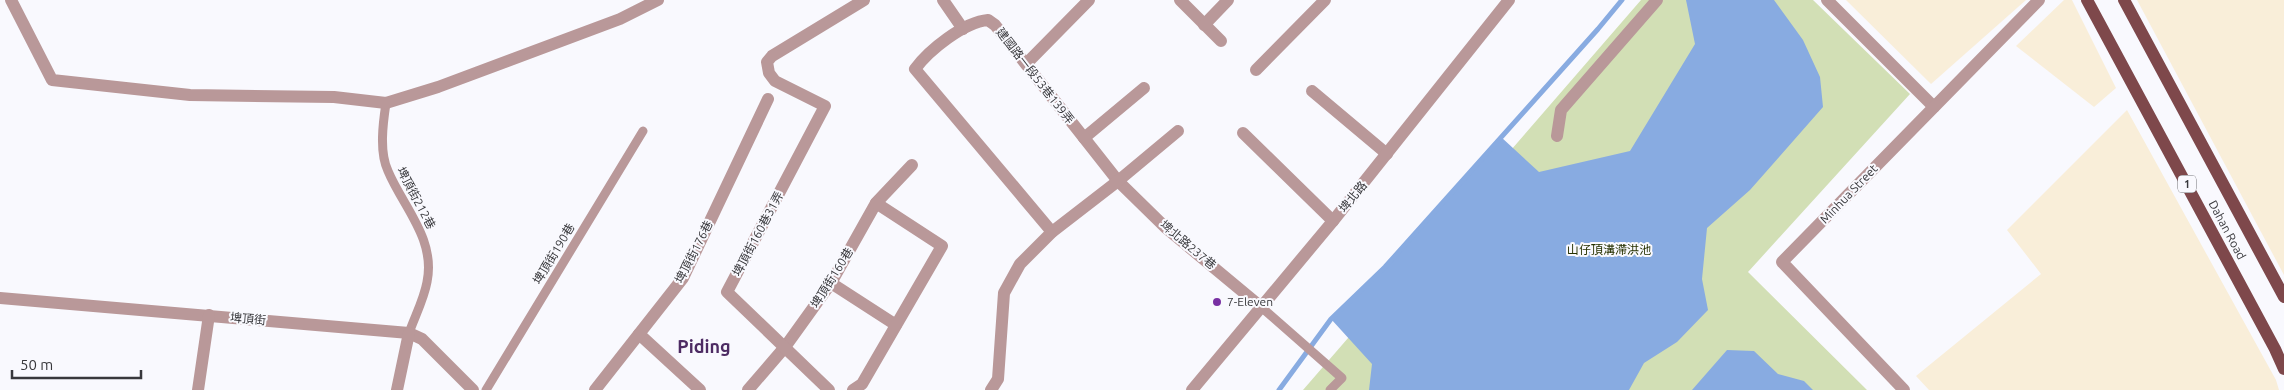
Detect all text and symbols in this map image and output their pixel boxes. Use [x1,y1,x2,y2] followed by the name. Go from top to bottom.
[994,25,1077,126] street label: 建國路一段53巷139弄
[1817,161,1880,226] street label: Minhua Street
[395,165,438,231] street label: 埤頂街212巷
[2178,175,2196,192] road number: 1
[1336,179,1369,215] street label: 埤北路
[730,189,785,278] street label: 埤頂街160巷31弄
[2206,198,2248,261] street label: Dahan Road
[672,218,715,285] street label: 埤頂街176巷
[1158,218,1219,272] street label: 埤北路237巷
[530,221,577,286] street label: 埤頂街190巷
[1567,243,1651,256] park label: 山仔頂溝滯洪池
[808,245,855,310] street label: 埤頂街160巷
[1227,295,1273,308] place label: 7-Eleven
[1211,296,1223,308] marker: 7-Eleven
[230,310,267,327] street label: 埤頂街
[677,336,731,356] district label: Piding
[12,348,141,380] scale bar
[20,356,53,373] text: 50 m

